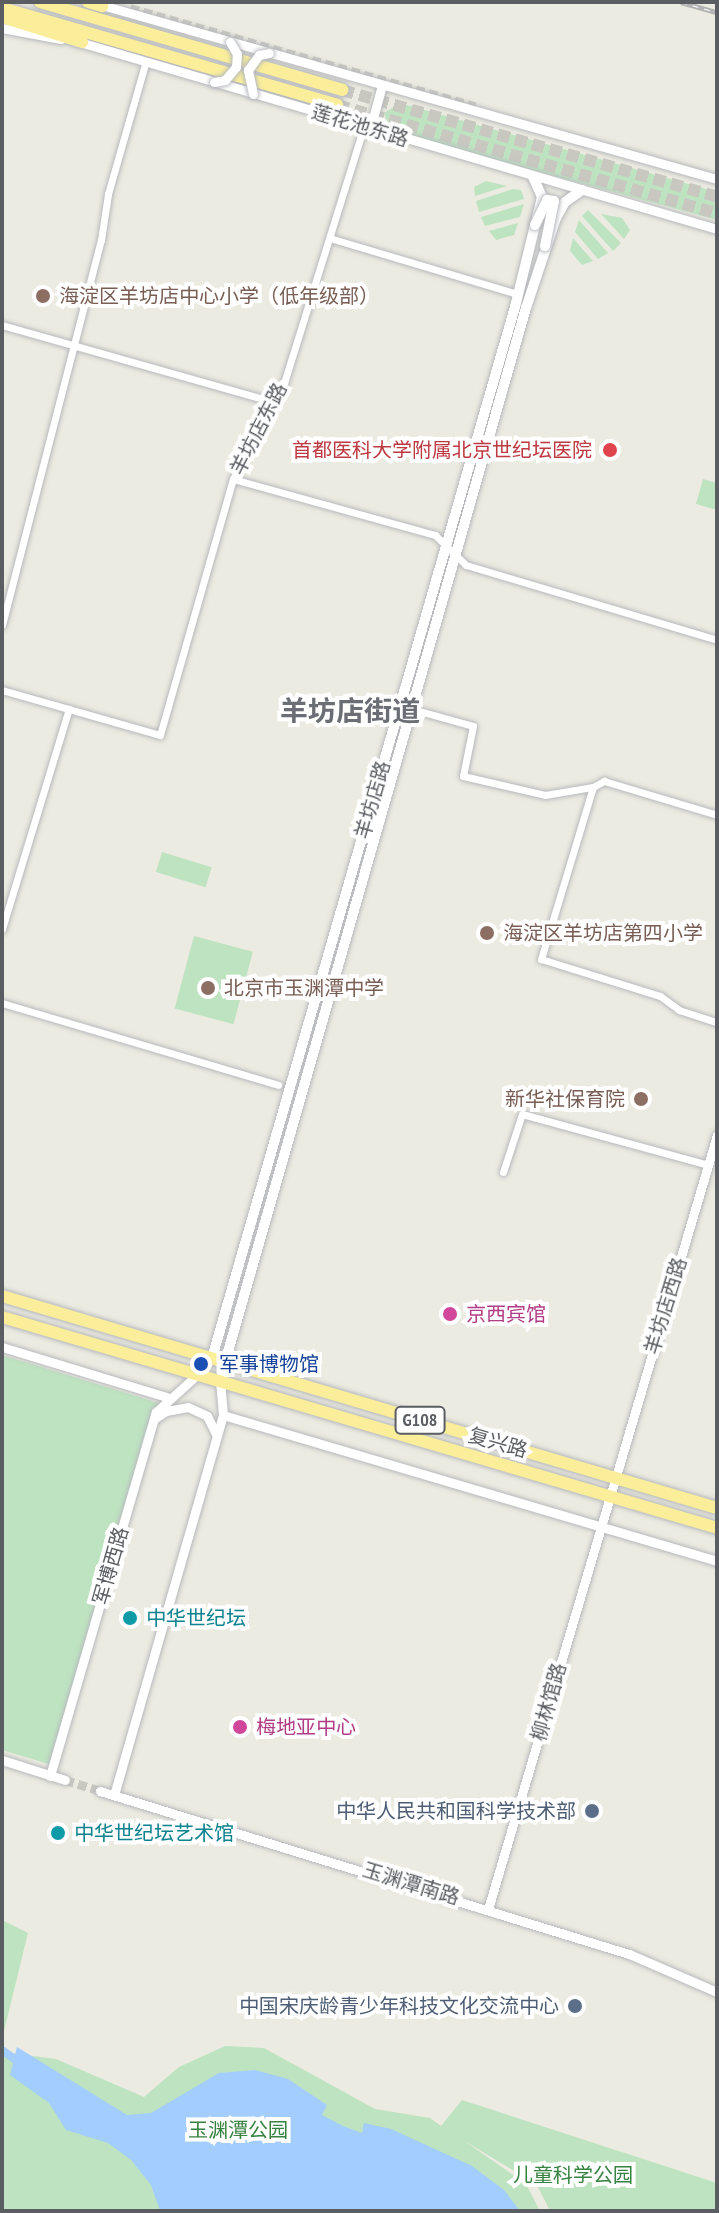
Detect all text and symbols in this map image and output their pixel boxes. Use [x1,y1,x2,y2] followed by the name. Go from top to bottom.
[309,100,411,152] street label: 莲花池东路
[59,284,379,308] place label: 海淀区羊坊店中心小学（低年级部）
[34,287,52,305] marker: 海淀区羊坊店中心小学（低年级部）
[226,379,292,479] street label: 羊坊店东路
[292,438,592,462] place label: 首都医科大学附属北京世纪坛医院
[599,439,621,461] marker: 首都医科大学附属北京世纪坛医院
[280,694,420,728] district label: 羊坊店街道
[350,758,396,842] street label: 羊坊店路
[503,921,703,945] place label: 海淀区羊坊店第四小学
[478,924,496,942] marker: 海淀区羊坊店第四小学
[224,976,384,1000] place label: 北京市玉渊潭中学
[199,979,217,997] marker: 北京市玉渊潭中学
[505,1087,625,1111] place label: 新华社保育院
[632,1090,650,1108] marker: 新华社保育院
[640,1255,692,1357] street label: 羊坊店西路
[466,1302,546,1326] place label: 京西宾馆
[441,1305,459,1323] marker: 京西宾馆
[219,1352,319,1376] place label: 军事博物馆
[190,1353,212,1375] marker: 军事博物馆
[394,1406,446,1434] road number: G108
[466,1423,530,1463] street label: 复兴路
[88,1524,134,1608] street label: 军博西路
[146,1606,246,1630] place label: 中华世纪坛
[121,1609,139,1627] marker: 中华世纪坛
[526,1660,572,1744] street label: 柳林馆路
[256,1715,356,1739] place label: 梅地亚中心
[231,1718,249,1736] marker: 梅地亚中心
[336,1799,576,1823] place label: 中华人民共和国科学技术部
[583,1802,601,1820] marker: 中华人民共和国科学技术部
[74,1821,234,1845] place label: 中华世纪坛艺术馆
[49,1824,67,1842] marker: 中华世纪坛艺术馆
[360,1858,462,1910] street label: 玉渊潭南路
[239,1994,559,2018] place label: 中国宋庆龄青少年科技文化交流中心
[566,1997,584,2015] marker: 中国宋庆龄青少年科技文化交流中心
[188,2118,288,2142] park label: 玉渊潭公园
[513,2163,633,2187] park label: 儿童科学公园

